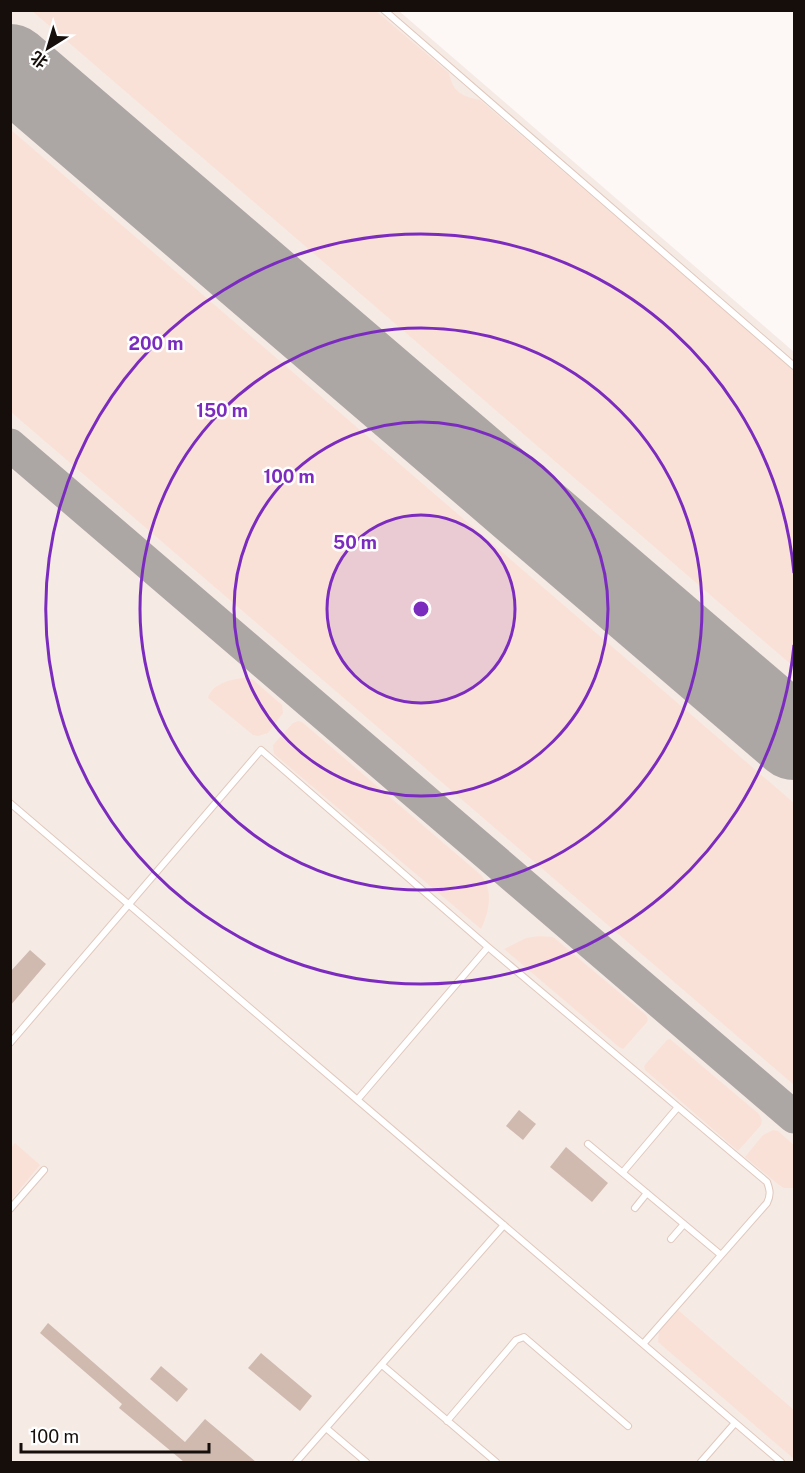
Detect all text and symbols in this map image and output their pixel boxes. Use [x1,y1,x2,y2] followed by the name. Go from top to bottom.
[18,18,78,78] north arrow
[27,47,51,72] text: 北
[129,333,183,354] text: 200 m
[196,400,248,421] text: 150 m
[263,466,315,487] text: 100 m
[333,532,377,553] text: 50 m
[411,599,431,619] centre of rings
[21,1416,208,1454] scale bar
[30,1426,79,1447] text: 100 m

